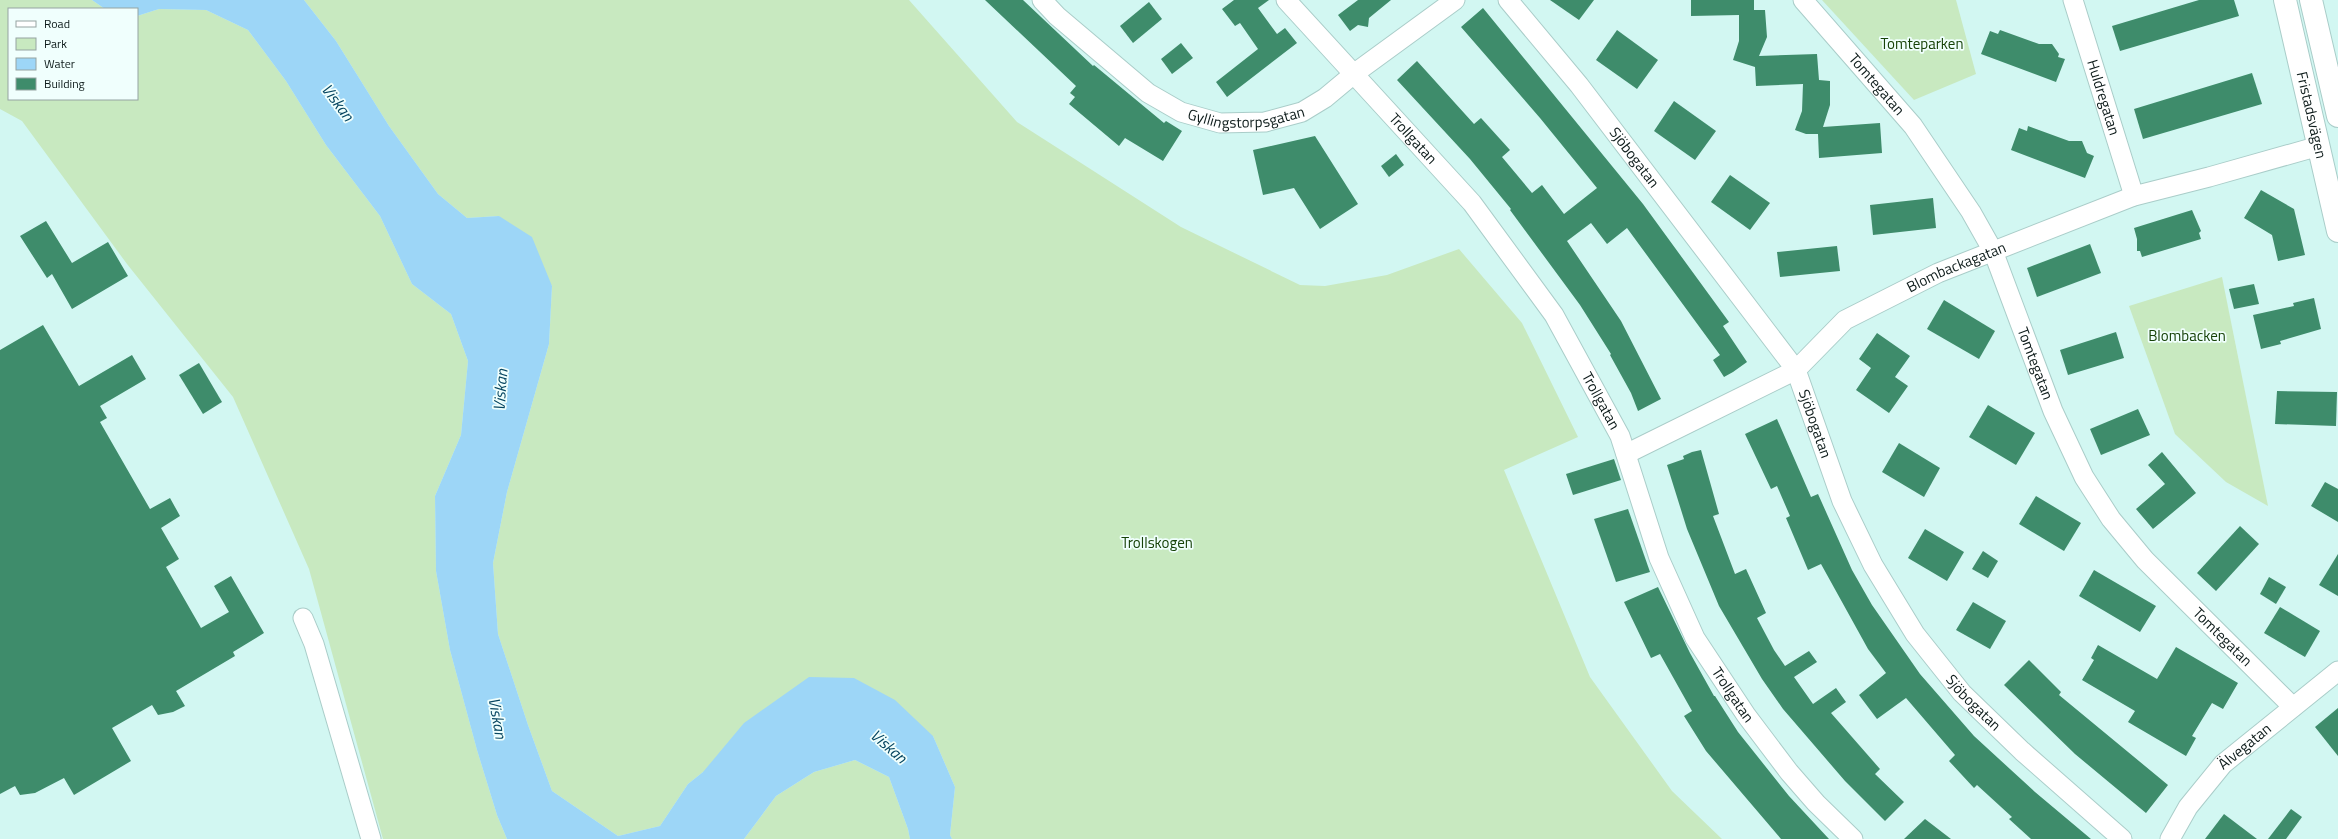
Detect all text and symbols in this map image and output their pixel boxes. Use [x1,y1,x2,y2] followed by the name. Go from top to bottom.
[8,8,138,100] legend
[44,14,70,33] text: Road
[1880,32,1964,55] park label: Tomteparken
[44,34,67,53] text: Park
[1843,48,1911,120] street label: Tomtegatan
[44,54,75,73] text: Water
[2081,56,2126,138] street label: Huldregatan
[2291,69,2333,161] street label: Fristadsvägen
[44,74,85,93] text: Building
[316,78,361,127] water label: Viskan
[1185,100,1307,134] street label: Gyllingstorpsgatan
[1384,107,1443,169] street label: Trollgatan
[1604,122,1665,193] street label: Sjöbogatan
[1902,235,2009,298] street label: Blombackagatan
[2012,324,2060,403] street label: Tomtegatan
[2148,324,2226,347] park label: Blombacken
[487,367,513,412] water label: Viskan
[1576,368,1626,434] street label: Trollgatan
[1793,386,1838,461] street label: Sjöbogatan
[1121,531,1193,554] park label: Trollskogen
[2188,602,2258,672] street label: Tomtegatan
[1706,662,1760,727] street label: Trollgatan
[1940,669,2007,736] street label: Sjöbogatan
[483,695,514,742] water label: Viskan
[2213,717,2276,775] street label: Älvegatan
[865,723,913,769] water label: Viskan

